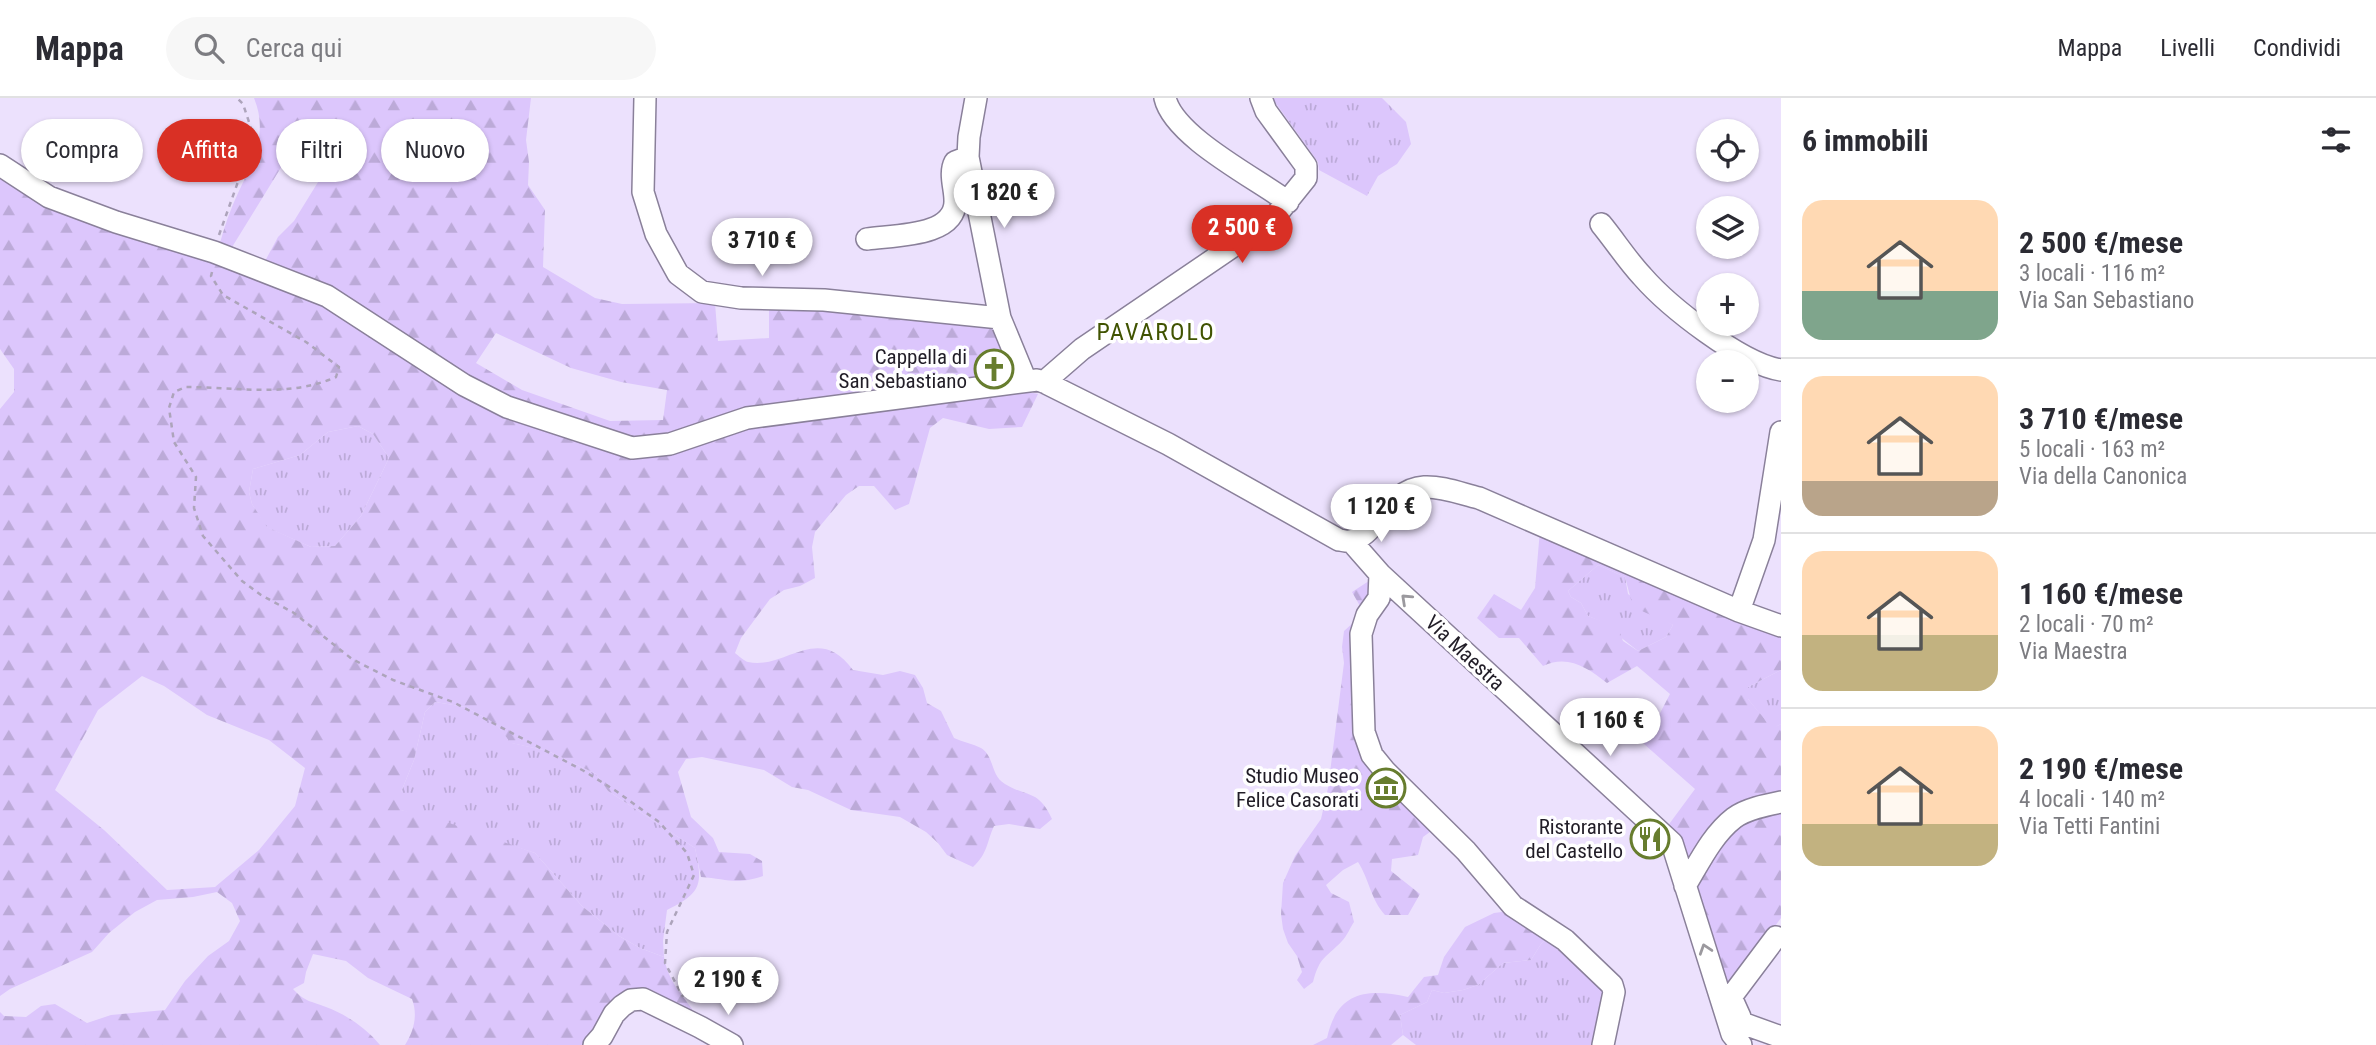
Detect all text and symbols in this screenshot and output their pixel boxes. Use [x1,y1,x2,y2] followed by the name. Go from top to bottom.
[166,17,656,80] search box
[35,29,124,68] text: Mappa
[190,29,228,67] icon: search
[246,33,342,63] text: Cerca qui
[2058,34,2122,62] text: Mappa
[2160,34,2215,62] text: Livelli
[2253,34,2341,62] text: Condividi
[21,119,143,182] chip: Compra
[157,119,262,182] chip: Affitta
[276,119,367,182] chip: Filtri
[381,119,489,182] chip: Nuovo
[1696,119,1759,413] map controls
[1696,119,1759,182] button: locate
[2317,121,2355,159] icon: filters
[1802,123,1929,158] text: 6 immobili
[939,170,1069,230] pin: 1 820 €
[970,179,1038,206] text: 1 820 €
[1696,196,1759,259] button: layers
[1177,206,1307,265] pin: 2 500 €
[1208,214,1276,241] text: 2 500 €
[697,218,827,278] pin: 3 710 €
[2019,225,2183,260] text: 2 500 €/mese
[728,227,796,254] text: 3 710 €
[1858,228,1942,312] icon: home
[2019,260,2165,287] text: 3 locali · 116 m²
[1696,273,1759,336] button: +
[2019,287,2194,314] text: Via San Sebastiano
[1096,318,1216,346] district label: PAVAROLO
[839,345,967,393] place label: Cappella di San Sebastiano
[973,348,1015,390] church icon: Cappella di San Sebastiano
[1696,350,1759,413] button: −
[2019,401,2183,436] text: 3 710 €/mese
[1858,404,1942,488] icon: home
[2019,436,2165,463] text: 5 locali · 163 m²
[2019,463,2187,490] text: Via della Canonica
[1316,484,1446,544] pin: 1 120 €
[1347,493,1415,520] text: 1 120 €
[2019,576,2183,611] text: 1 160 €/mese
[1858,579,1942,663] icon: home
[1401,594,1414,607] one-way arrow
[1421,610,1509,696] street label: Via Maestra
[2019,611,2154,638] text: 2 locali · 70 m²
[2019,638,2128,665] text: Via Maestra
[1545,698,1675,758] pin: 1 160 €
[1576,707,1644,734] text: 1 160 €
[2019,751,2183,786] text: 2 190 €/mese
[1858,754,1942,838] icon: home
[1236,764,1359,812] place label: Studio Museo Felice Casorati
[1365,767,1407,809] museum icon: Studio Museo Felice Casorati
[2019,786,2165,813] text: 4 locali · 140 m²
[2019,813,2160,840] text: Via Tetti Fantini
[1525,815,1623,863] place label: Ristorante del Castello
[1629,818,1671,860] restaurant icon: Ristorante del Castello
[1699,944,1714,956] one-way arrow
[663,958,793,1017] pin: 2 190 €
[694,966,762,993] text: 2 190 €

